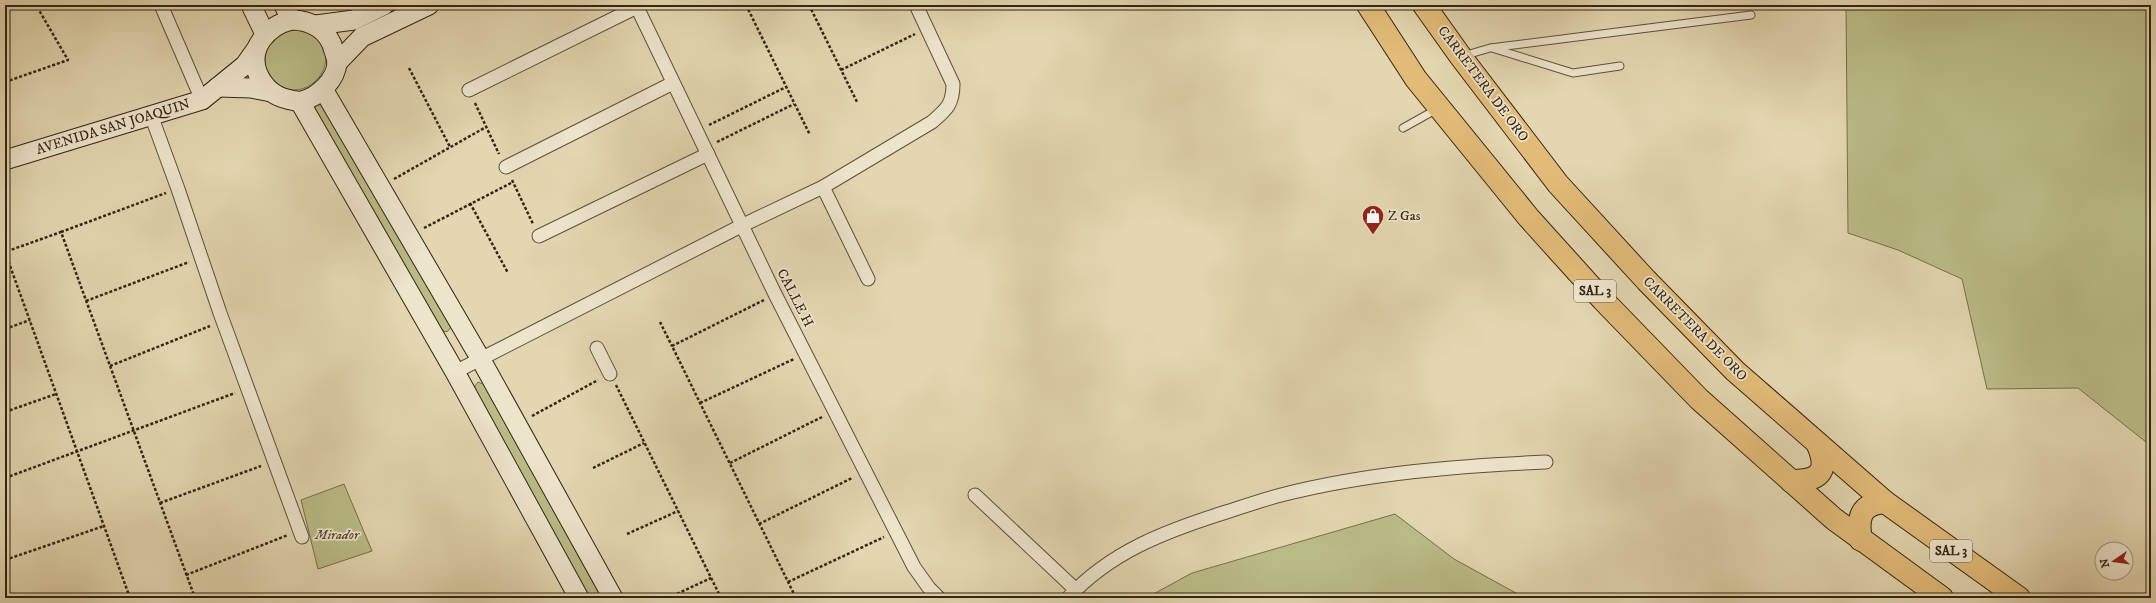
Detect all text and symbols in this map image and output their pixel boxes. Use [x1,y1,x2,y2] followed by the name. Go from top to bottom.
[1434,22,1533,146] street label: CARRETERA DE ORO
[34,95,193,159] street label: AVENIDA SAN JOAQUIN
[1360,203,1386,236] shop icon: Z Gas
[1388,207,1421,225] place label: Z Gas
[773,266,817,330] street label: CALLE H
[1639,273,1751,385] street label: CARRETERA DE ORO
[1574,280,1616,302] road number: SAL 3
[314,526,360,544] park label: Mirador
[1930,540,1972,562] road number: SAL 3
[2094,541,2134,581] north arrow
[2097,557,2113,569] text: N

